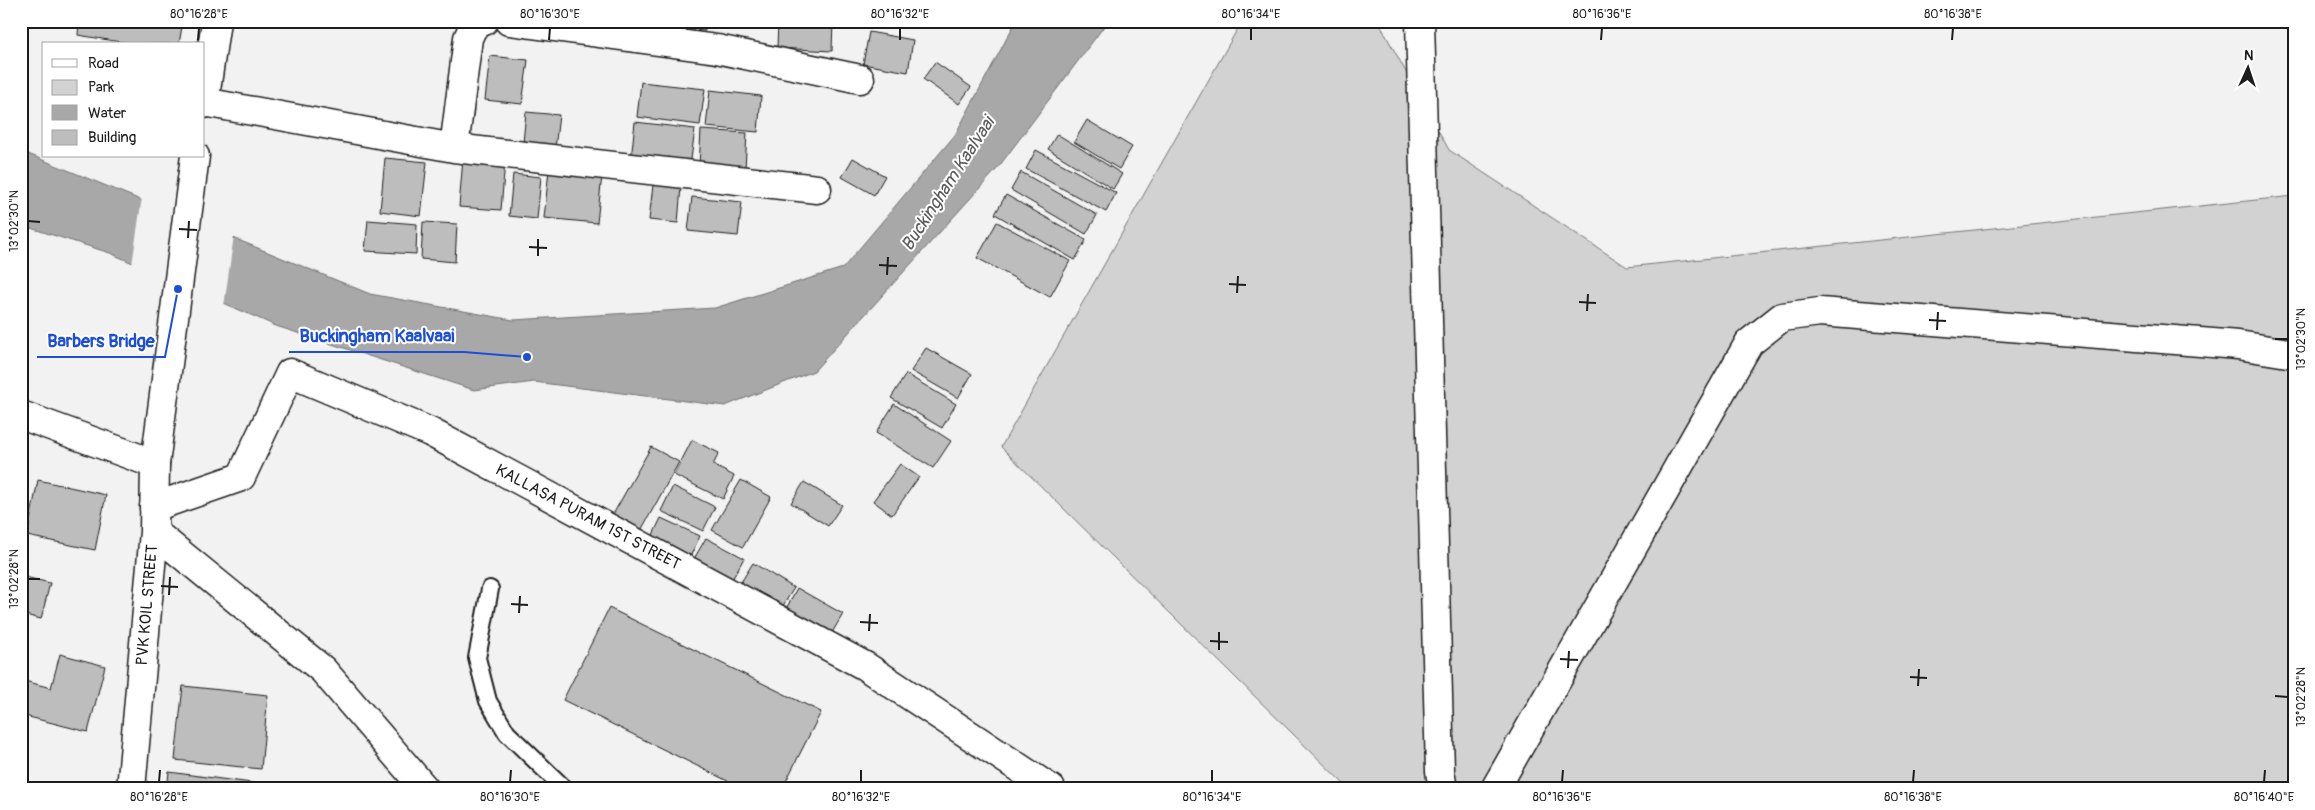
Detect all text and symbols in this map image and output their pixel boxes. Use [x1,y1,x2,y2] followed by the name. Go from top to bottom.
[170,7,228,22] text: 80°16'28"E
[520,7,580,22] text: 80°16'30"E
[871,7,929,22] text: 80°16'32"E
[1222,7,1280,22] text: 80°16'34"E
[1573,7,1631,22] text: 80°16'36"E
[1924,7,1982,22] text: 80°16'38"E
[42,42,205,158] legend
[2222,42,2272,92] north arrow
[2243,47,2254,64] text: N
[88,54,119,73] text: Road
[88,78,115,97] text: Park
[88,104,127,123] text: Water
[896,110,1001,255] water label: Buckingham Kaalvaai
[88,128,136,147] text: Building
[7,190,22,252] text: 13°02'30"N
[2294,308,2309,370] text: 13°02'30"N
[289,319,464,352] callout: Buckingham Kaalvaai
[37,324,165,357] callout: Barbers Bridge
[300,325,454,348] text: Buckingham Kaalvaai
[47,330,156,353] text: Barbers Bridge
[492,460,684,574] street label: KALLASA PURAM 1ST STREET
[132,544,162,666] street label: PVK KOIL STREET
[7,549,22,609] text: 13°02'28"N
[2294,667,2309,727] text: 13°02'28"N
[130,790,188,805] text: 80°16'28"E
[480,790,540,805] text: 80°16'30"E
[832,790,890,805] text: 80°16'32"E
[1183,790,1241,805] text: 80°16'34"E
[1533,790,1591,805] text: 80°16'36"E
[1884,790,1942,805] text: 80°16'38"E
[2234,790,2294,805] text: 80°16'40"E

